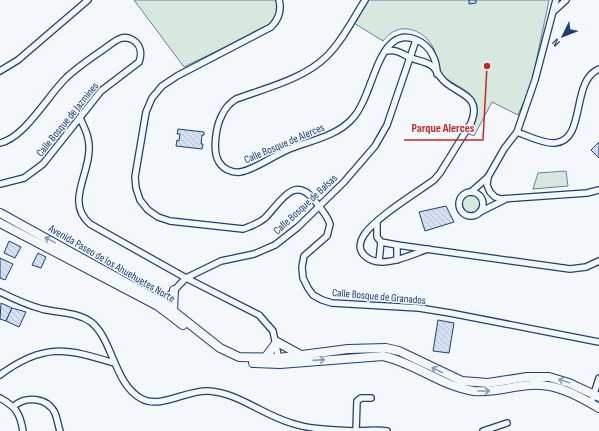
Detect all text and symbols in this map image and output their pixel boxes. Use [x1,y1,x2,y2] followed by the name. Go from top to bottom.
[543,16,583,56] north arrow
[549,36,563,49] text: N
[33,80,101,159] street label: Calle Bosque de Jazmines
[404,116,483,140] callout: Parque Alerces
[242,121,326,166] street label: Calle Bosque de Alerces
[412,121,475,136] text: Parque Alerces
[271,171,340,237] street label: Calle Bosque de Balsas
[45,221,177,305] street label: Avenida Paseo de los Ahuehuetes Norte
[44,236,56,243] one-way arrow
[332,286,426,307] street label: Calle Bosque de Granados
[312,357,325,364] one-way arrow
[431,366,443,373] one-way arrow
[557,377,570,384] one-way arrow
[477,387,490,395] one-way arrow

